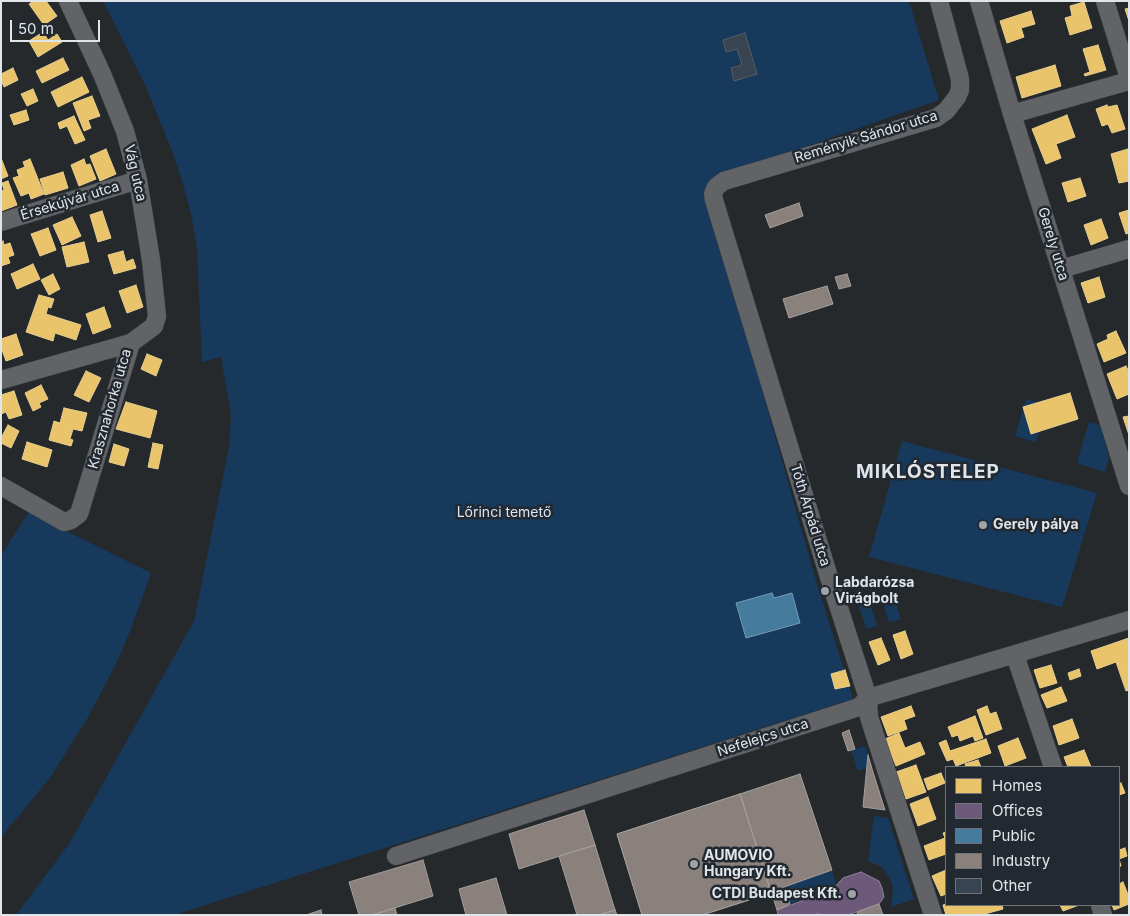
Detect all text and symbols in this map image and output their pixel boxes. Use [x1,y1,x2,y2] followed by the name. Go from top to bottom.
[12,10,102,42] scale bar
[18,19,54,38] text: 50 m
[793,107,939,167] street label: Reményik Sándor utca
[120,143,150,203] street label: Vág utca
[19,178,121,224] street label: Érsekújvár utca
[1034,205,1072,283] street label: Gerely utca
[85,347,135,471] street label: Krasznahorka utca
[855,461,1001,483] district label: MIKLÓSTELEP
[786,462,834,568] street label: Tóth Árpád utca
[457,505,551,521] park label: Lőrinci temető
[993,517,1079,533] place label: Gerely pálya
[977,519,989,531] marker: Gerely pálya
[835,575,914,608] place label: Labdarózsa Virágbolt
[819,585,831,597] marker: Labdarózsa Virágbolt
[715,715,811,761] street label: Nefelejcs utca
[945,766,1120,906] legend
[992,776,1042,795] text: Homes
[992,801,1043,820] text: Offices
[992,826,1035,845] text: Public
[704,848,791,880] place label: AUMOVIO Hungary Kft.
[992,851,1050,870] text: Industry
[688,858,700,870] marker: AUMOVIO Hungary Kft.
[992,876,1032,895] text: Other
[712,886,842,902] place label: CTDI Budapest Kft.
[846,888,858,900] marker: CTDI Budapest Kft.

